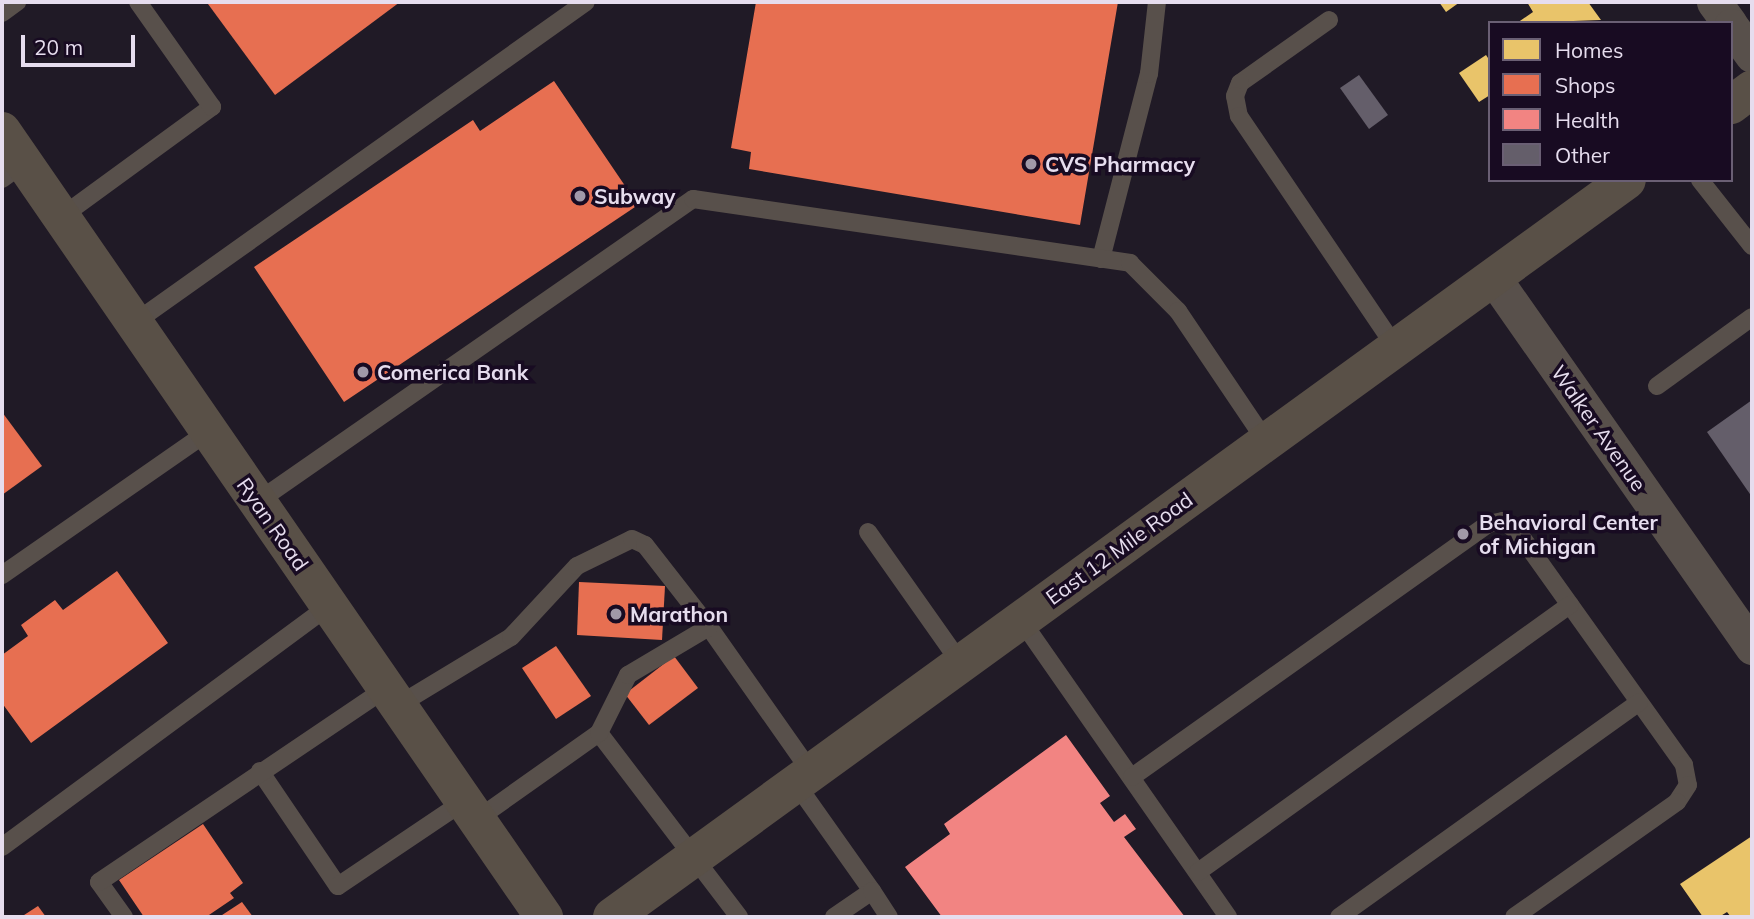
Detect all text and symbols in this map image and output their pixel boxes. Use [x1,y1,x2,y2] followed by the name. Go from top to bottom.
[24,21,138,65] scale bar
[1488,21,1733,182] legend
[34,34,83,60] text: 20 m
[1555,37,1623,63] text: Homes
[1555,72,1615,98] text: Shops
[1555,107,1620,133] text: Health
[1555,142,1610,168] text: Other
[1045,151,1195,177] place label: CVS Pharmacy
[1023,156,1039,172] marker: CVS Pharmacy
[594,183,676,209] place label: Subway
[572,188,588,204] marker: Subway
[377,359,528,385] place label: Comerica Bank
[1546,360,1652,496] street label: Walker Avenue
[355,364,371,380] marker: Comerica Bank
[232,473,314,575] street label: Ryan Road
[1041,486,1197,610] street label: East 12 Mile Road
[1479,509,1658,559] place label: Behavioral Center of Michigan
[1453,524,1473,544] marker: Behavioral Center of Michigan
[630,601,728,627] place label: Marathon
[608,606,624,622] marker: Marathon

